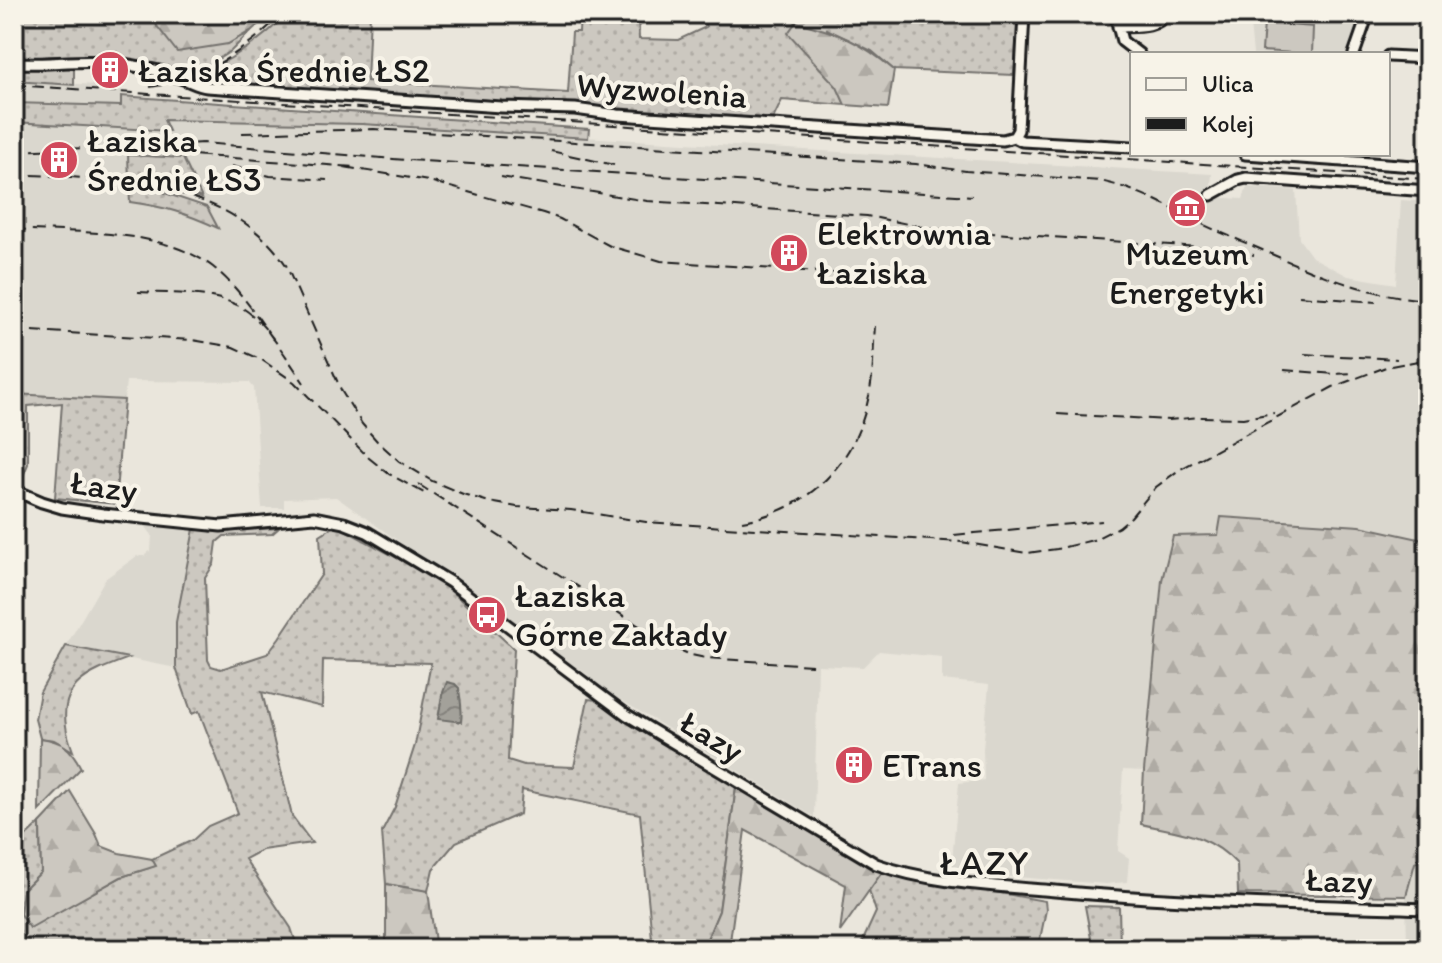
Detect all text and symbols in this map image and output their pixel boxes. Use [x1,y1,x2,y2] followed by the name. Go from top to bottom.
[89,49,131,91] building icon: Łaziska Średnie ŁS2
[138,50,430,91] place label: Łaziska Średnie ŁS2
[1130,52,1390,156] legend
[575,64,749,117] street label: Wyzwolenia
[1202,69,1254,98] text: Ulica
[1202,109,1254,138] text: Kolej
[87,120,261,200] place label: Łaziska Średnie ŁS3
[38,139,80,181] building icon: Łaziska Średnie ŁS3
[1166,187,1208,229] museum icon: Muzeum Energetyki
[817,213,992,293] place label: Elektrownia Łaziska
[768,232,810,274] building icon: Elektrownia Łaziska
[1109,233,1265,313] place label: Muzeum Energetyki
[68,462,140,511] street label: Łazy
[515,575,727,655] place label: Łaziska Górne Zakłady
[466,594,508,636] bus stop icon: Łaziska Górne Zakłady
[672,702,751,771] street label: Łazy
[833,744,875,786] building icon: ETrans
[882,745,982,786] place label: ETrans
[940,841,1030,884] district label: ŁAZY
[1305,859,1373,902] street label: Łazy

